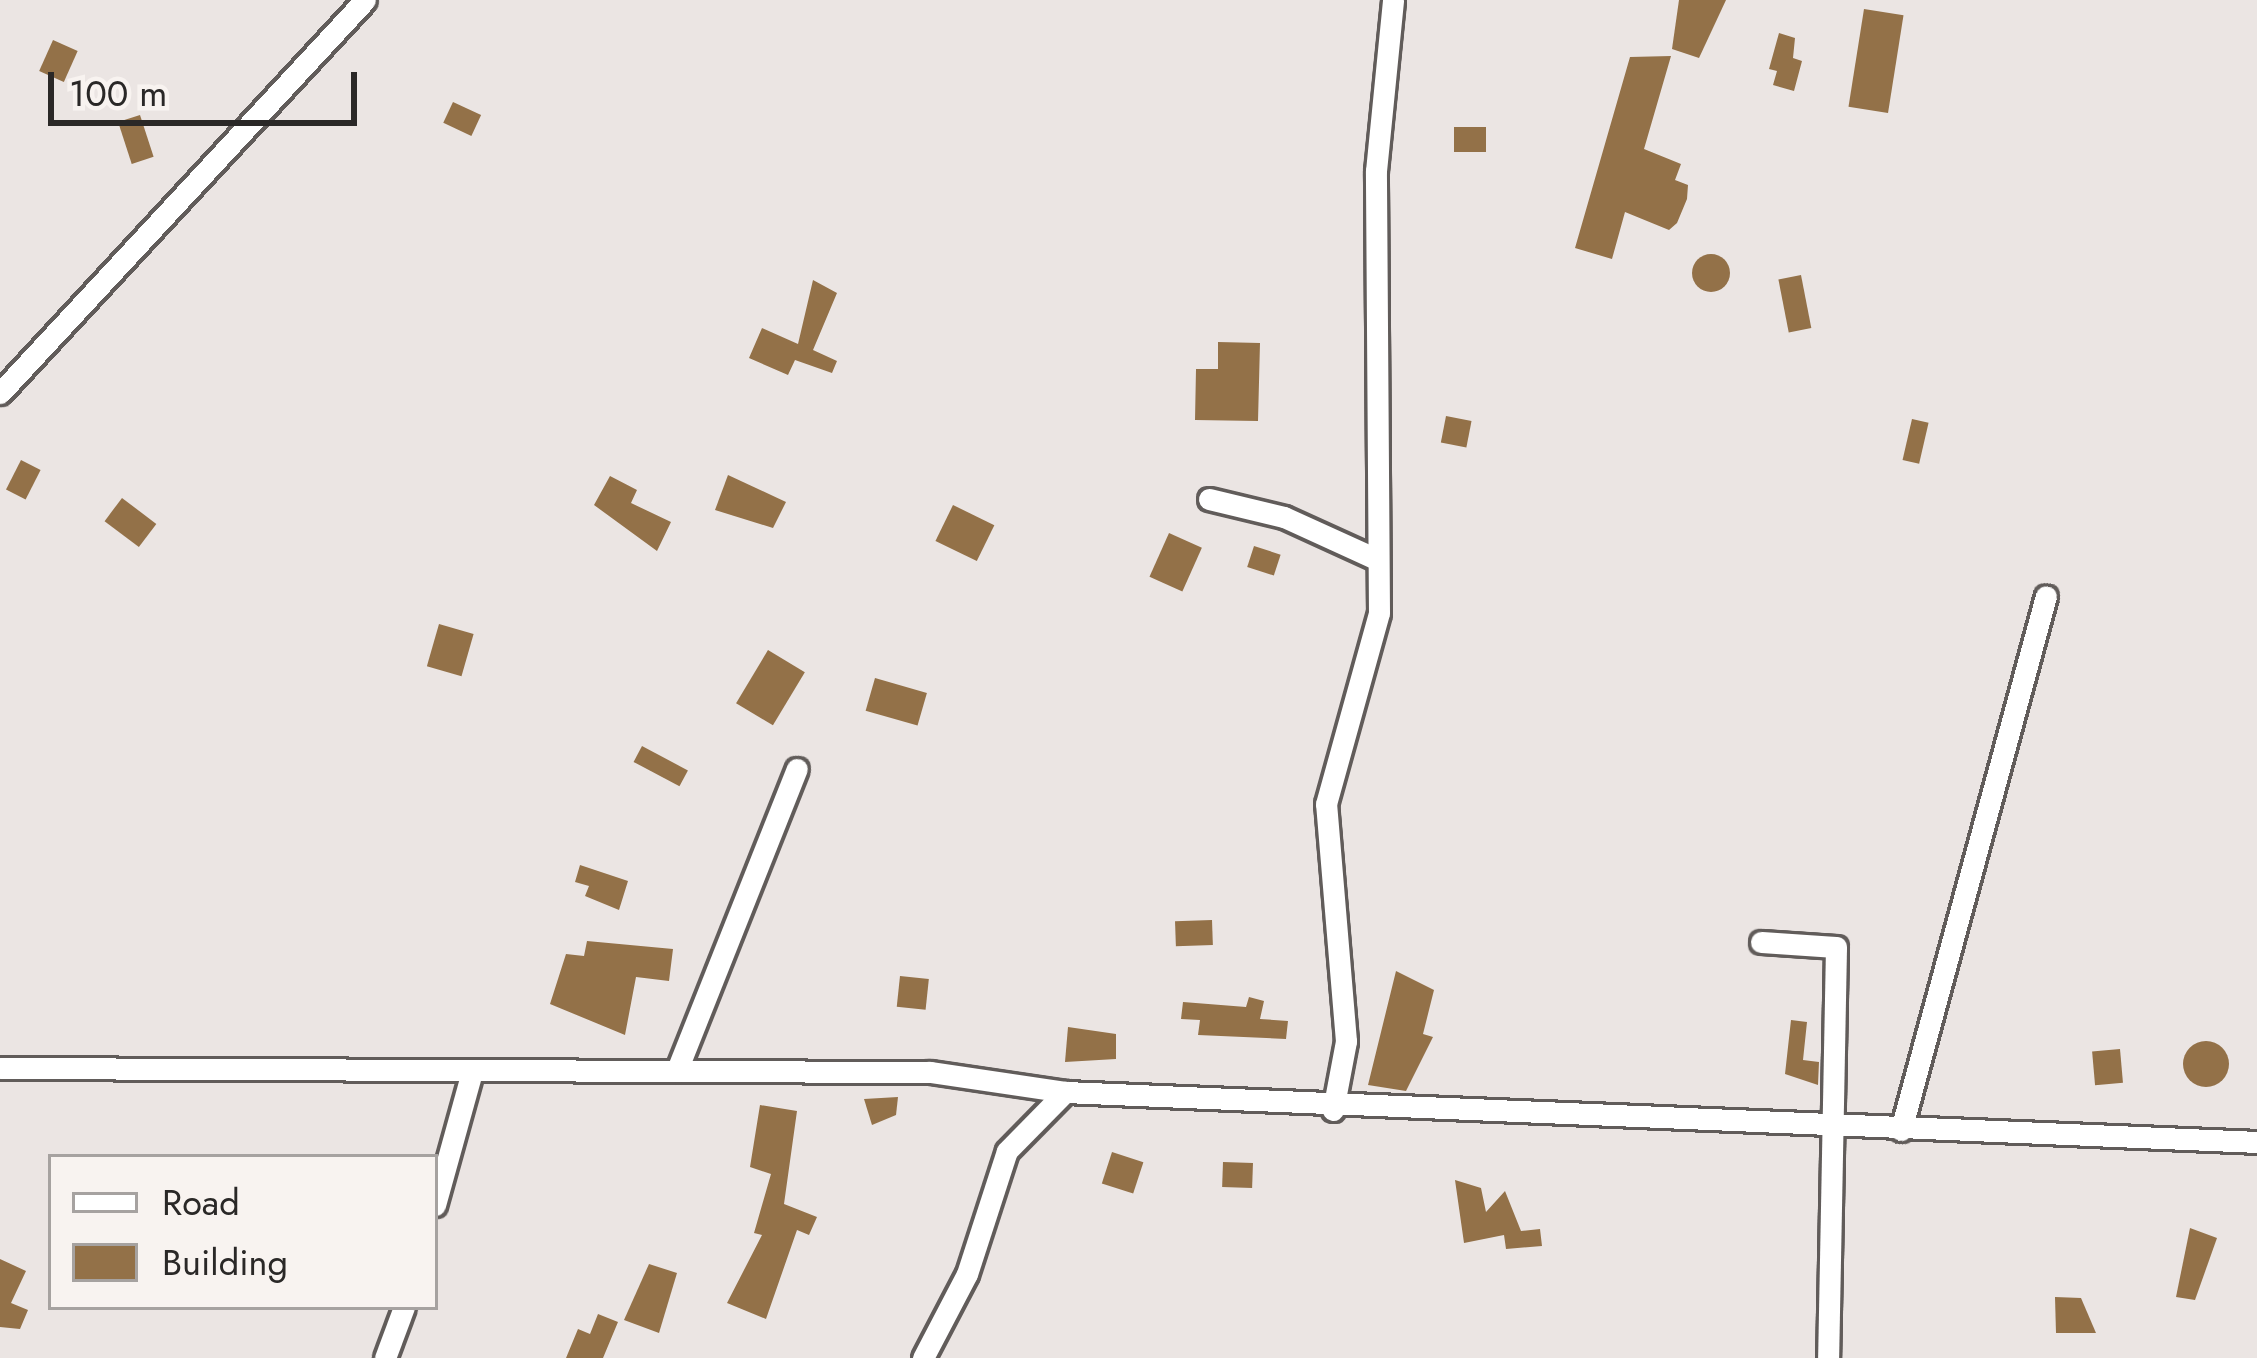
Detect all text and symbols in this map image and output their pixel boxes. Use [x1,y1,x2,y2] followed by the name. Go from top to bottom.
[54,48,363,122] scale bar
[69,67,167,119] text: 100 m
[48,1154,438,1310] legend
[162,1176,240,1228] text: Road
[162,1236,288,1288] text: Building

